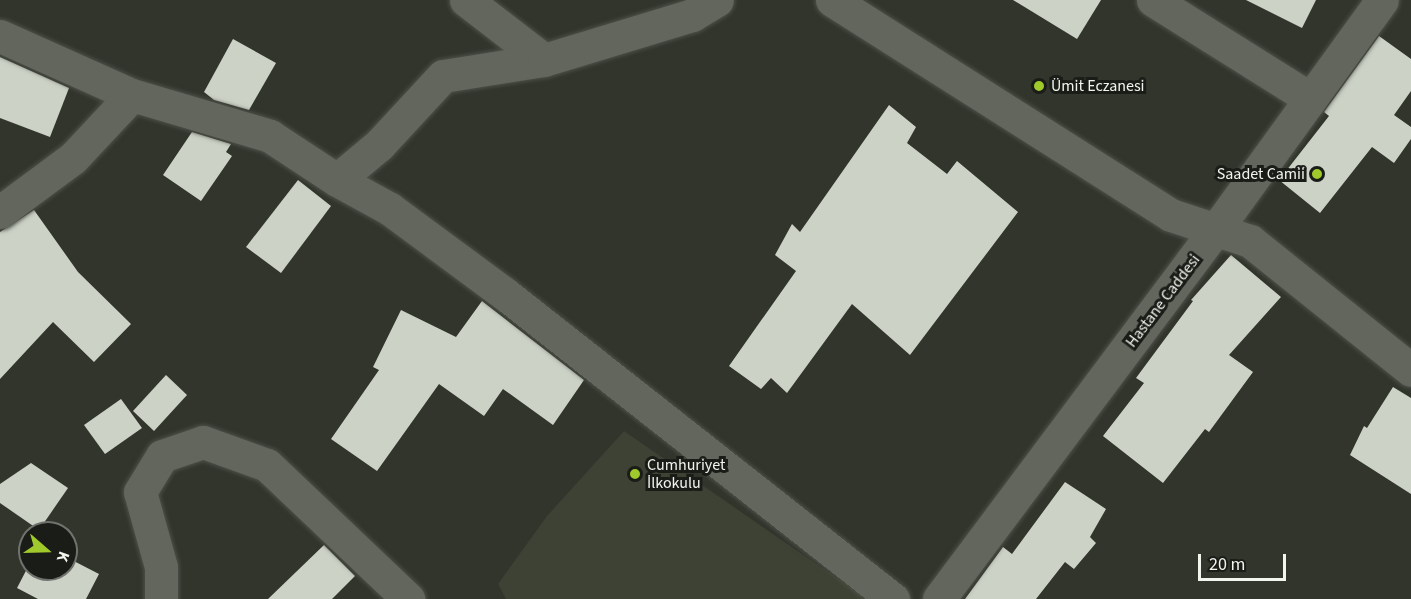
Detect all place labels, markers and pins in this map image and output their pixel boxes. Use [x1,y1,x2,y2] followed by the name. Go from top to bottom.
[1051,76,1145,96] place label: Ümit Eczanesi
[1032,79,1046,93] marker: Ümit Eczanesi
[1217,164,1305,184] place label: Saadet Camii
[1310,167,1324,181] marker: Saadet Camii
[647,455,725,493] place label: Cumhuriyet İlkokulu
[628,467,642,481] marker: Cumhuriyet İlkokulu

